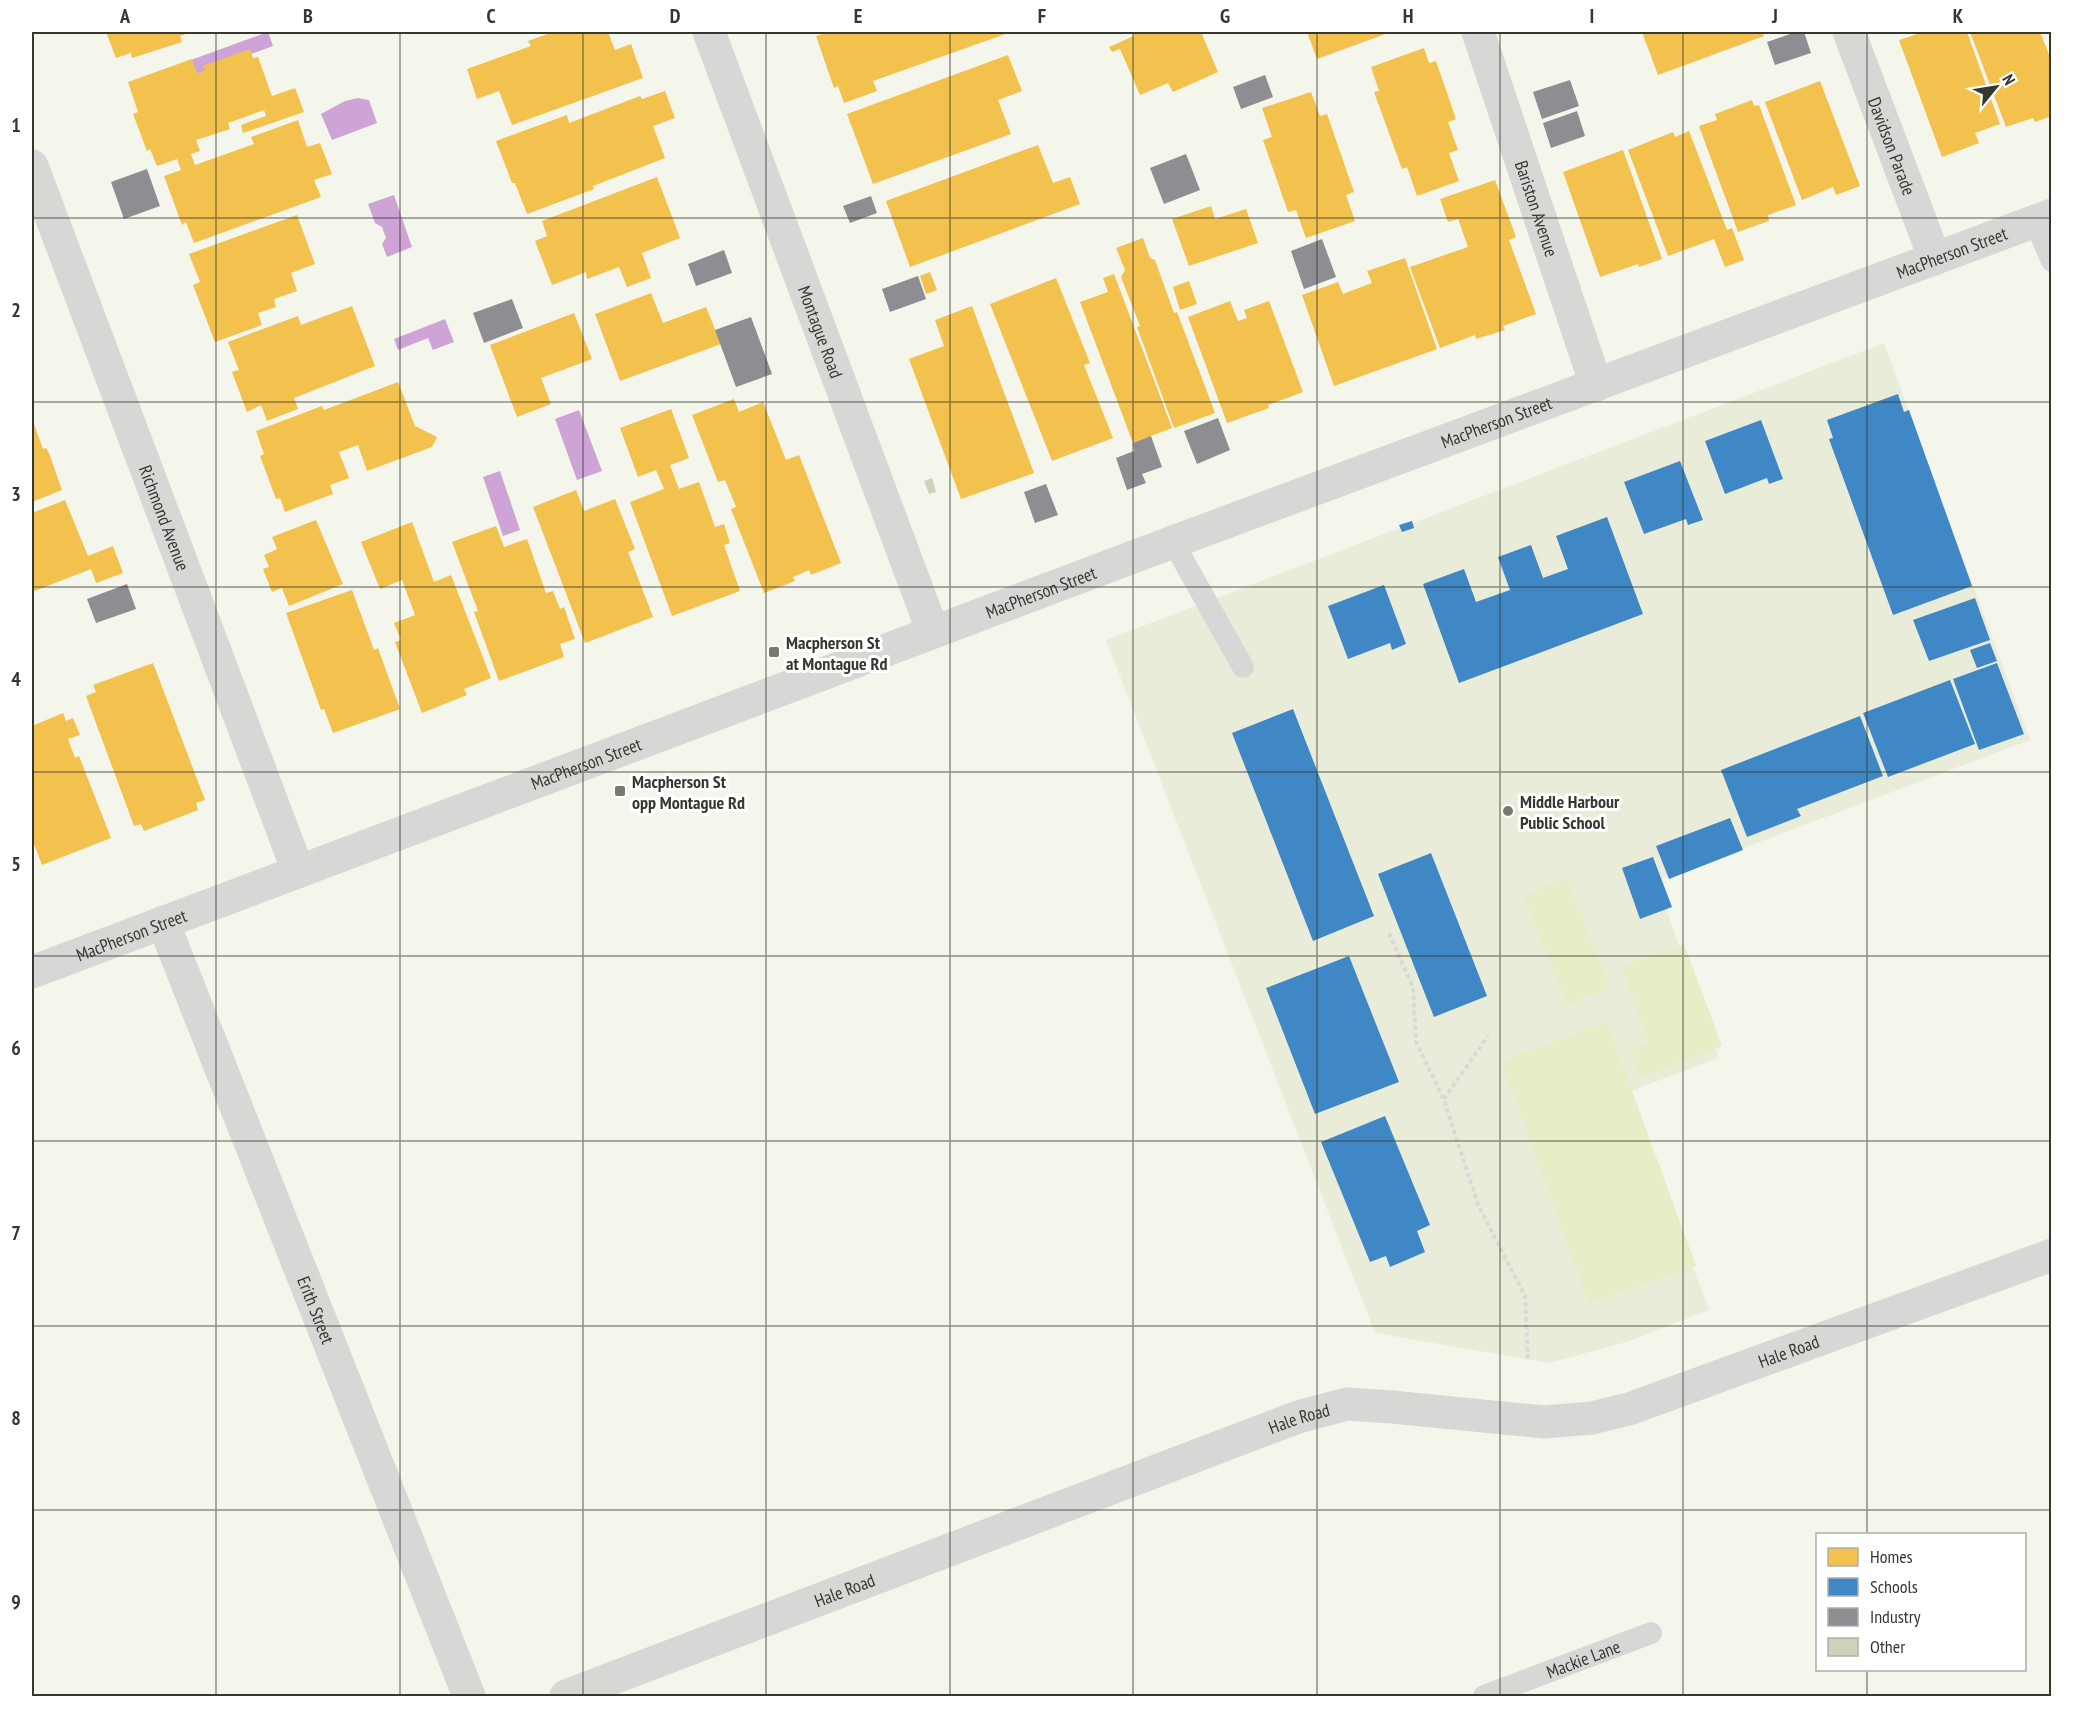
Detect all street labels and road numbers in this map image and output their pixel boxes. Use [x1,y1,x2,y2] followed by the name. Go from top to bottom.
[1863,94,1921,198] street label: Davidson Parade
[1510,157,1564,259] street label: Bariston Avenue
[1893,221,2010,283] street label: MacPherson Street
[793,282,849,381] street label: Montague Road
[1437,391,1555,453] street label: MacPherson Street
[134,462,195,574] street label: Richmond Avenue
[982,561,1099,623] street label: MacPherson Street
[527,732,645,795] street label: MacPherson Street
[73,903,190,966] street label: MacPherson Street
[293,1273,340,1347] street label: Erith Street
[1755,1329,1822,1372] street label: Hale Road
[1265,1398,1332,1439] street label: Hale Road
[811,1568,878,1612] street label: Hale Road
[1543,1634,1623,1683] street label: Mackie Lane

